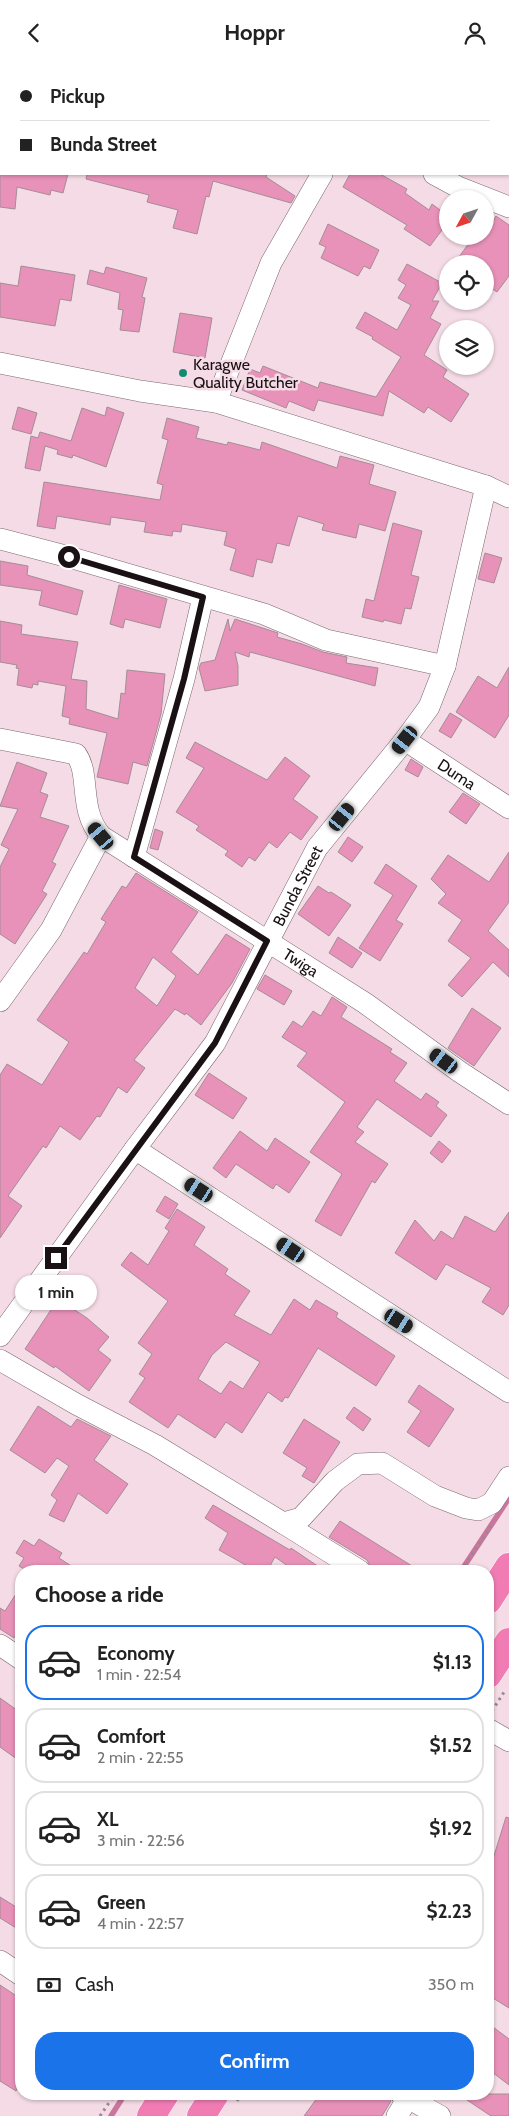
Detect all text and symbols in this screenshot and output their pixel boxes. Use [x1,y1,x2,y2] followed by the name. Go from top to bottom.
[20,19,48,47] icon: back
[224,19,285,46] text: Hoppr
[461,19,489,47] icon: person
[50,85,105,108] text: Pickup
[50,133,157,156] text: Bunda Street
[439,190,494,245] north arrow
[439,190,494,375] map controls
[439,255,494,310] button: locate
[439,320,494,375] button: layers
[193,355,299,392] place label: Karagwe Quality Butcher
[177,367,189,379] marker: Karagwe Quality Butcher
[58,546,80,568] route start
[389,724,420,756] car
[434,755,480,793] street label: Duma
[326,801,357,833] car
[85,820,116,852] car
[268,842,326,929] street label: Bunda Street
[280,944,322,981] street label: Twiga
[427,1046,460,1076] car
[182,1176,215,1204] car
[274,1235,307,1265] car
[45,1247,67,1269] route end
[15,1275,97,1311] callout: 1 min
[38,1283,74,1302] text: 1 min
[382,1307,415,1335] car
[35,1581,164,1608] text: Choose a ride
[37,1640,82,1685] icon: car
[97,1642,175,1665] text: Economy
[433,1651,472,1674] text: $1.13
[97,1665,181,1684] text: 1 min · 22:54
[37,1723,82,1768] icon: car
[97,1725,166,1748] text: Comfort
[429,1734,472,1757] text: $1.52
[97,1748,184,1767] text: 2 min · 22:55
[37,1806,82,1851] icon: car
[97,1808,118,1831] text: XL
[429,1817,472,1840] text: $1.92
[97,1831,184,1850] text: 3 min · 22:56
[37,1889,82,1934] icon: car
[97,1891,146,1914] text: Green
[426,1900,472,1923] text: $2.23
[97,1914,184,1933] text: 4 min · 22:57
[35,1971,63,1999] icon: cash
[75,1973,114,1996] text: Cash
[428,1975,474,1994] text: 350 m
[35,2032,474,2090] button: Confirm

